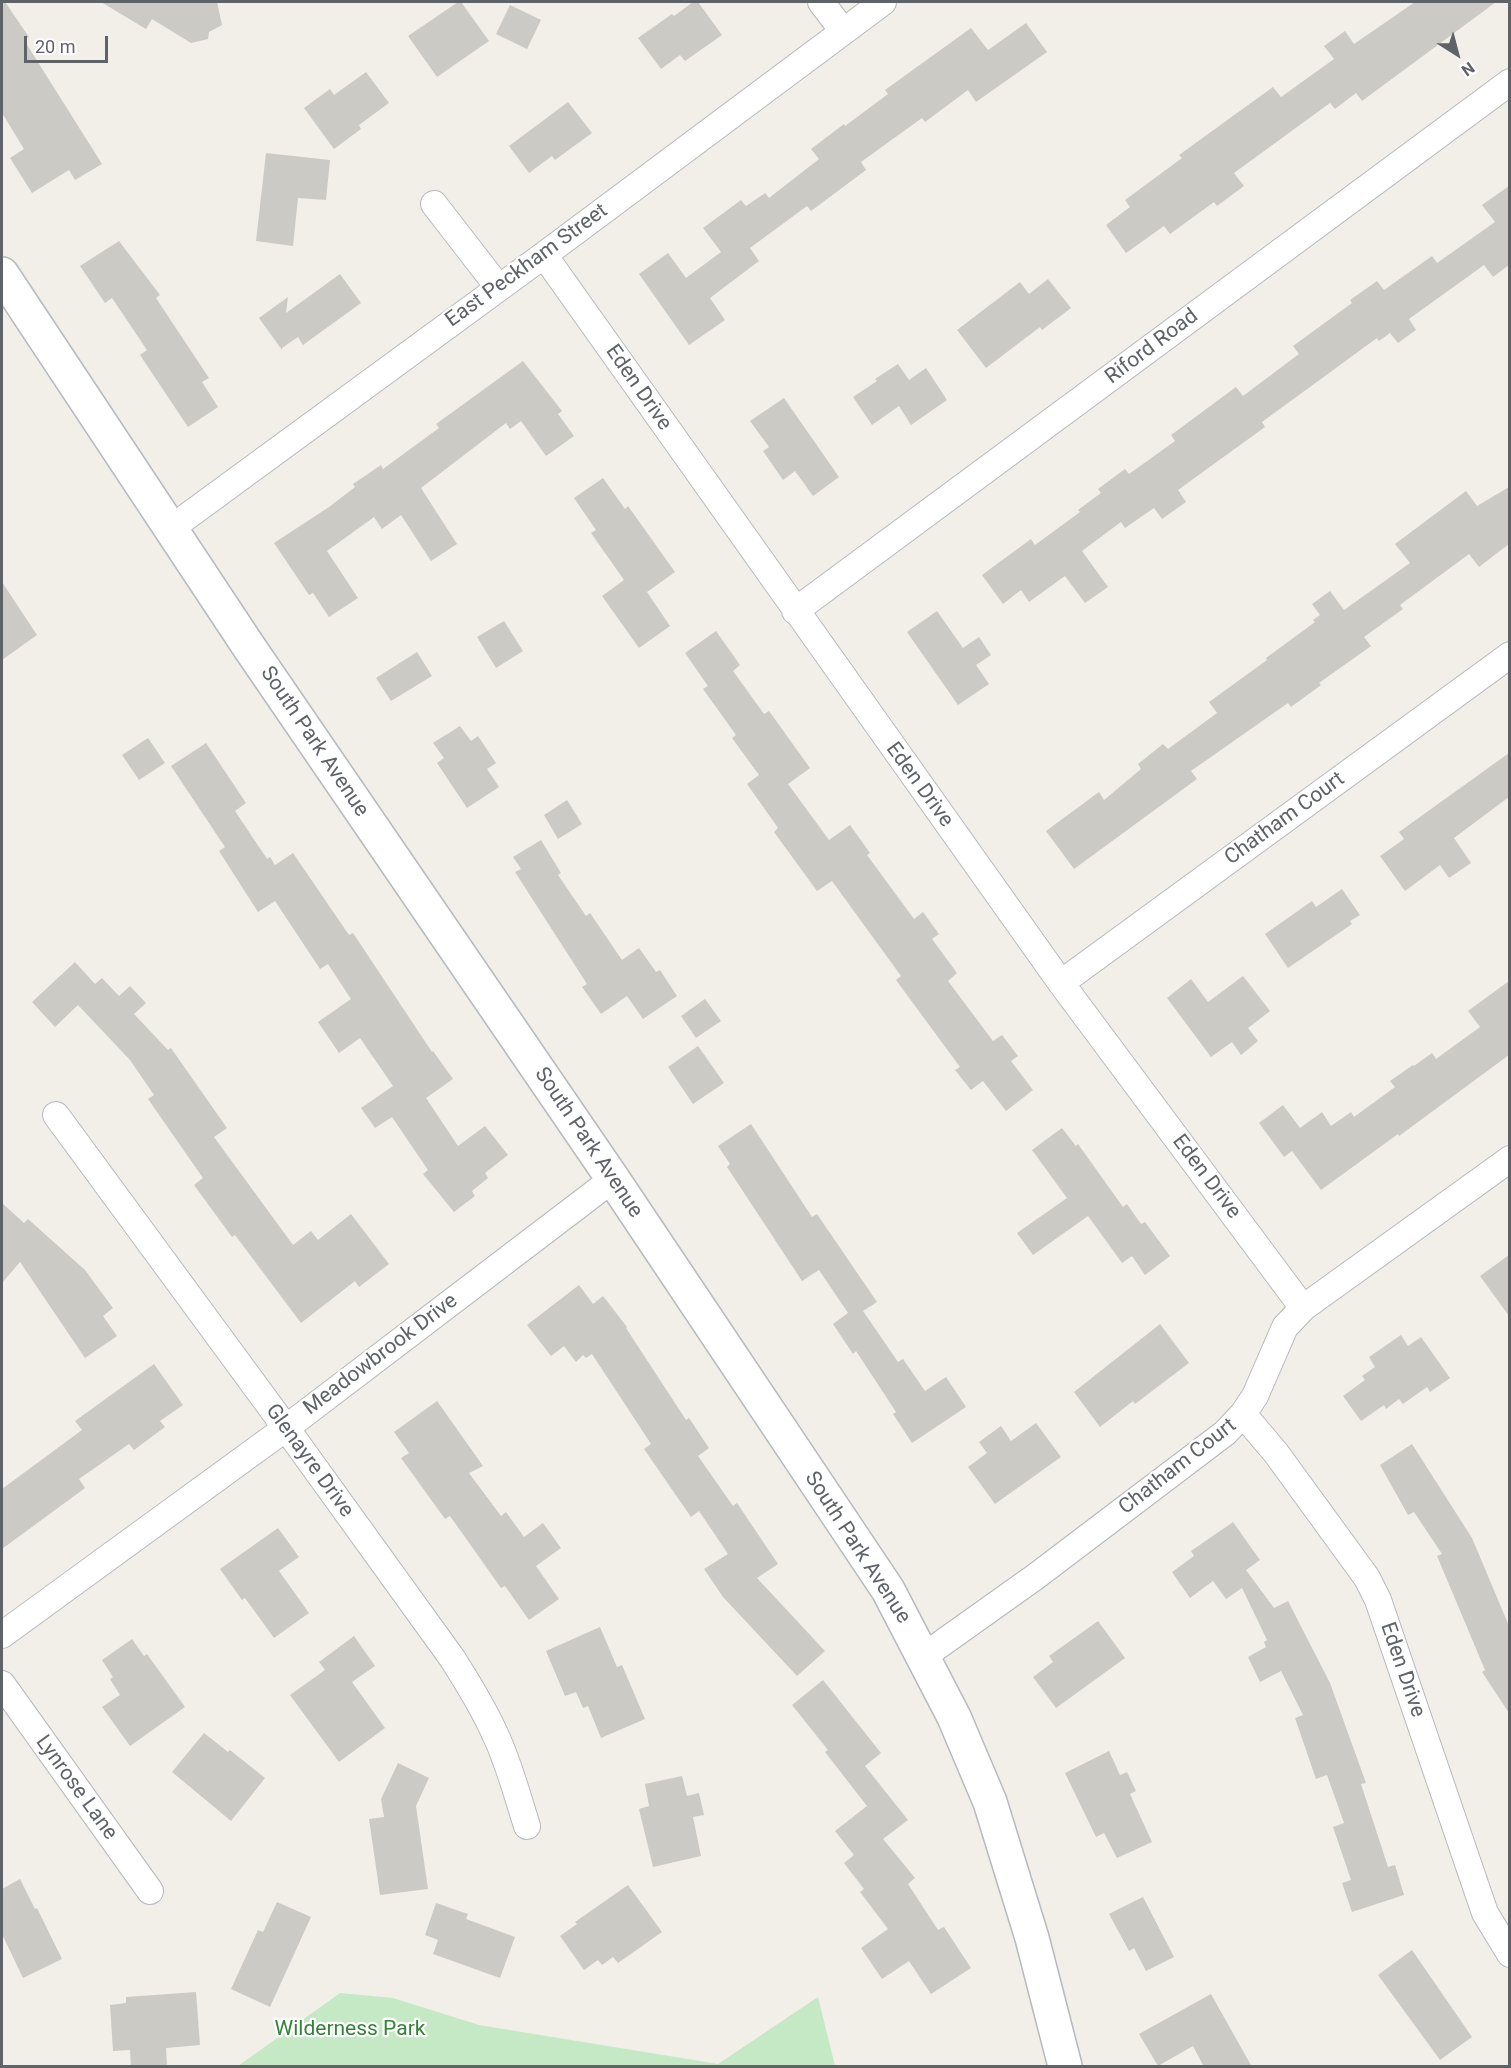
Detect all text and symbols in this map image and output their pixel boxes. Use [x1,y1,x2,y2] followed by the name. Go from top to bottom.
[27,24,111,62] scale bar
[1427,24,1487,84] north arrow
[35,36,75,57] text: 20 m
[1458,58,1478,80] text: N
[441,199,613,333] street label: East Peckham Street
[1101,304,1203,390] street label: Riford Road
[599,340,677,436] street label: Eden Drive
[254,662,374,822] street label: South Park Avenue
[880,738,958,832] street label: Eden Drive
[1220,767,1350,871] street label: Chatham Court
[528,1063,648,1223] street label: South Park Avenue
[1166,1130,1246,1224] street label: Eden Drive
[299,1289,463,1421] street label: Meadowbrook Drive
[259,1399,359,1523] street label: Glenayre Drive
[1114,1413,1242,1521] street label: Chatham Court
[799,1467,915,1629] street label: South Park Avenue
[1374,1619,1430,1721] street label: Eden Drive
[30,1731,122,1845] street label: Lynrose Lane
[275,2017,425,2043] park label: Wilderness Park

